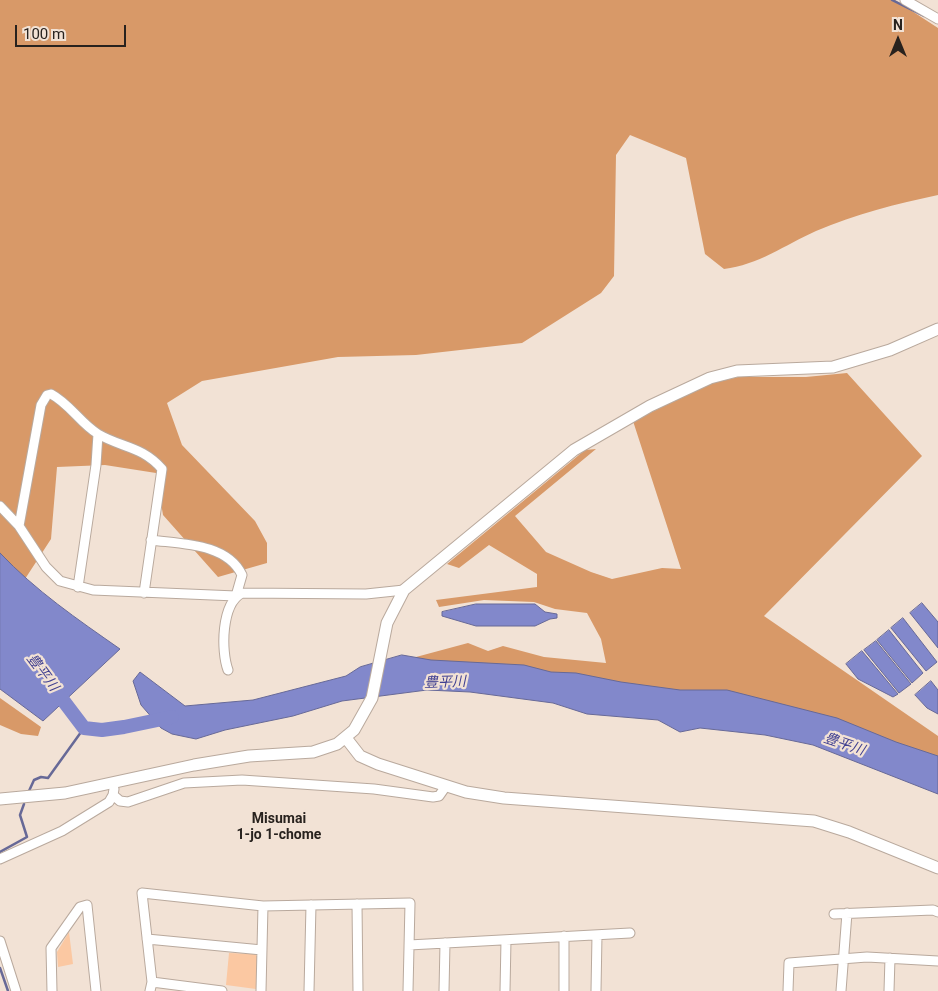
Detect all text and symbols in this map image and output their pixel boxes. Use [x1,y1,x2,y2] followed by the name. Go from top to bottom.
[18,15,129,47] scale bar
[873,15,923,65] north arrow
[893,17,903,33] text: N
[23,25,65,43] text: 100 m
[23,651,61,695] water label: 豊平川
[424,674,466,692] water label: 豊平川
[821,730,867,760] water label: 豊平川
[237,811,321,844] district label: Misumai 1-jo 1-chome

